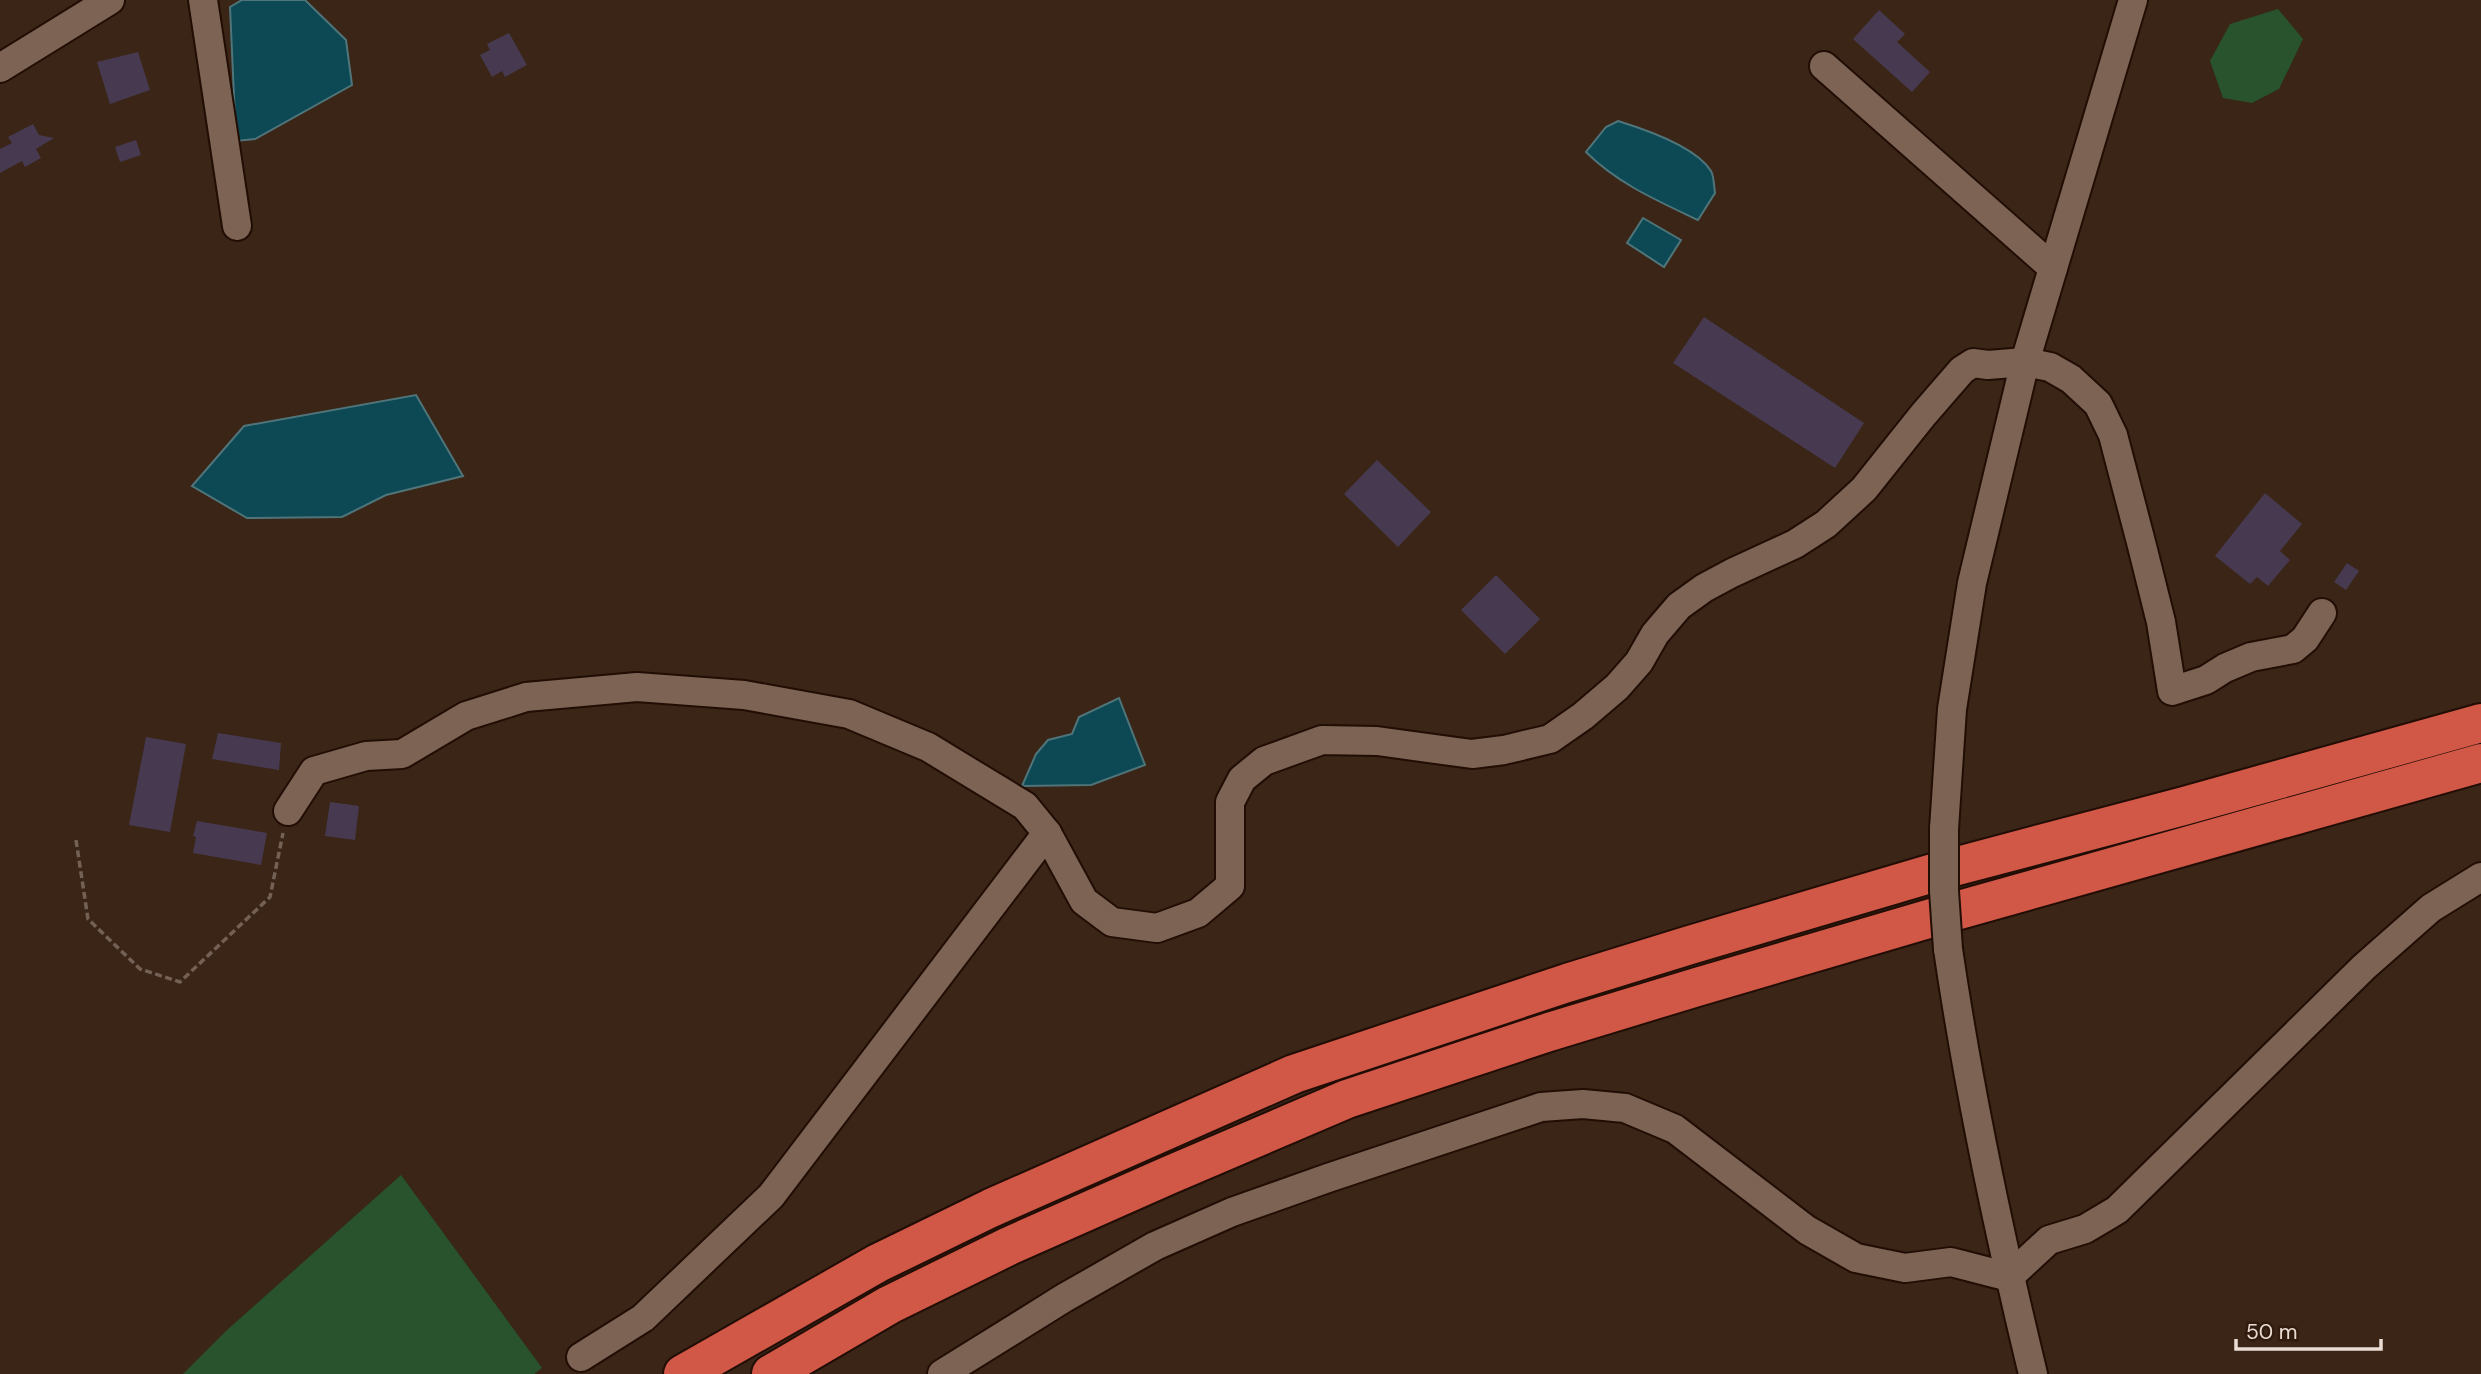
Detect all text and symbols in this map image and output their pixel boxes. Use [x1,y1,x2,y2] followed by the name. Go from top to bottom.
[2236,1308,2381,1352] scale bar
[2246,1318,2297,1346] text: 50 m

